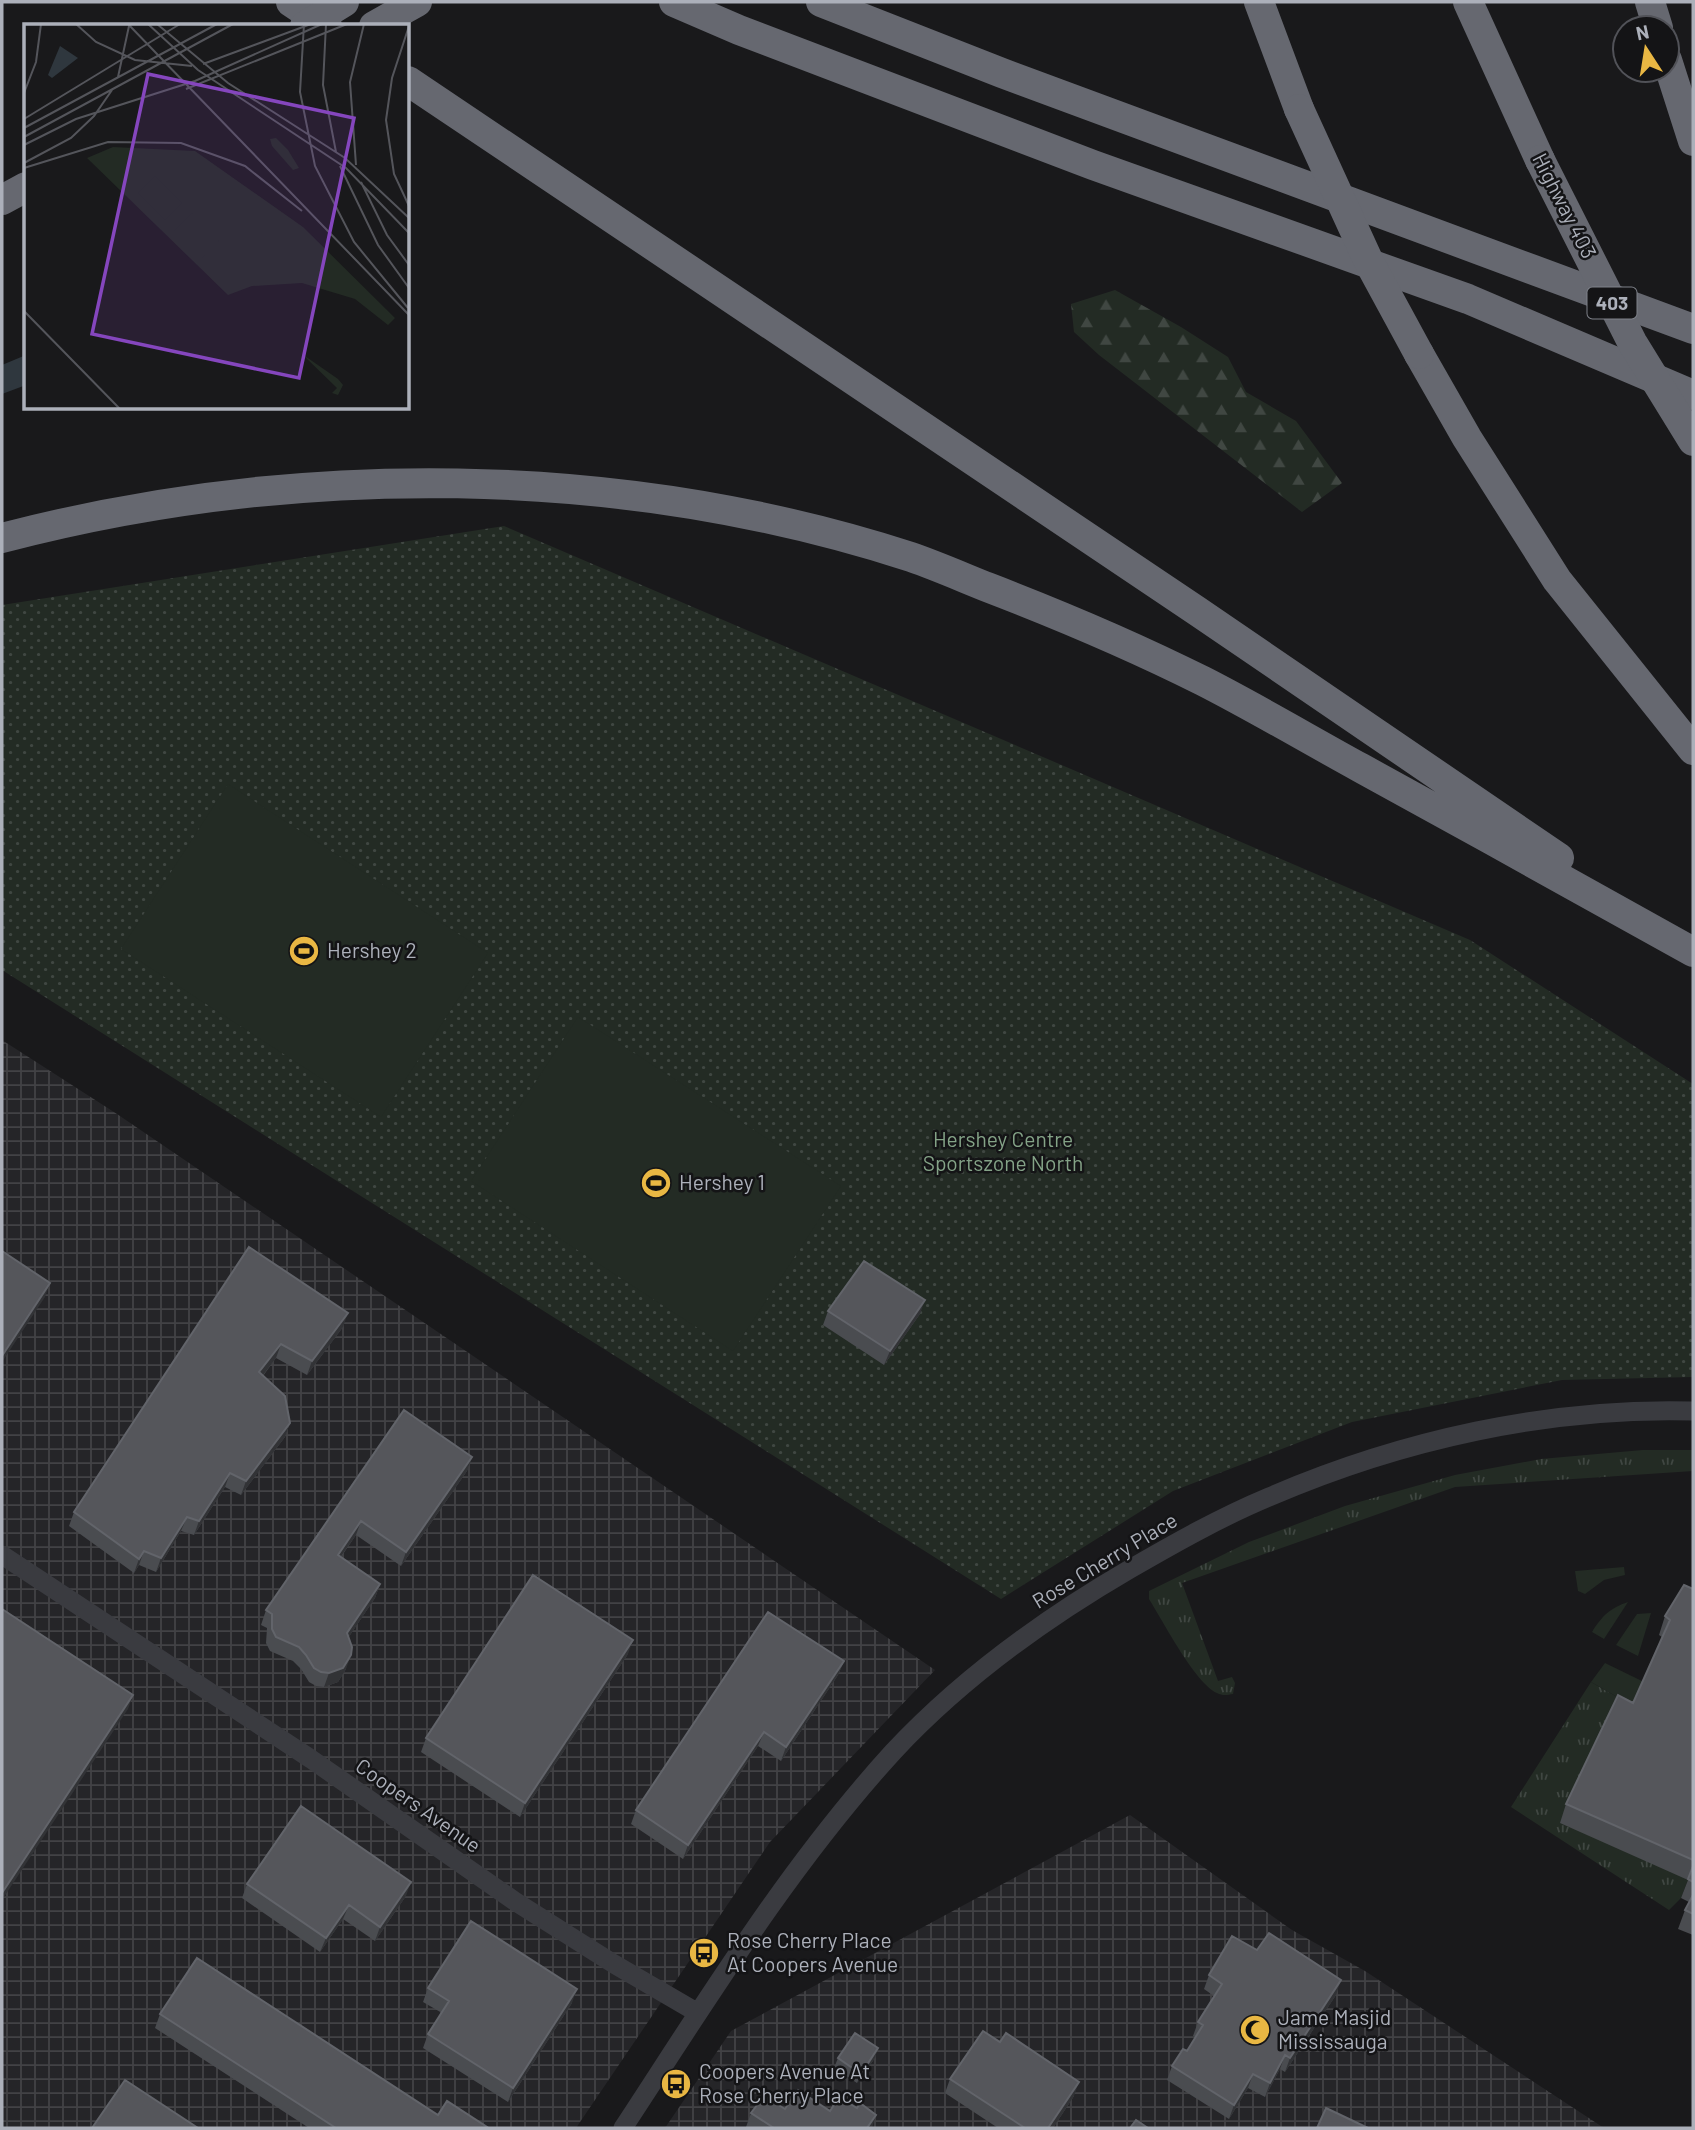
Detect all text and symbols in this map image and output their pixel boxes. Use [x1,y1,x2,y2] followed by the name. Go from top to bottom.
[1611,14,1681,84] north arrow
[1634,19,1651,44] text: N
[24,24,410,410] inset map
[1528,148,1603,262] street label: Highway 403
[1588,288,1636,318] road number: 403
[287,934,321,968] sports icon: Hershey 2
[327,937,417,962] place label: Hershey 2
[923,1126,1083,1175] park label: Hershey Centre Sportszone North
[639,1166,673,1200] sports icon: Hershey 1
[679,1169,765,1194] place label: Hershey 1
[1027,1507,1181,1613] street label: Rose Cherry Place
[352,1752,486,1857] street label: Coopers Avenue
[727,1927,898,1976] place label: Rose Cherry Place At Coopers Avenue
[687,1936,721,1970] bus stop icon: Rose Cherry Place At Coopers Avenue
[1278,2004,1391,2053] place label: Jame Masjid Mississauga
[1238,2013,1272,2047] mosque icon: Jame Masjid Mississauga
[699,2058,870,2107] place label: Coopers Avenue At Rose Cherry Place
[659,2067,693,2101] bus stop icon: Coopers Avenue At Rose Cherry Place

